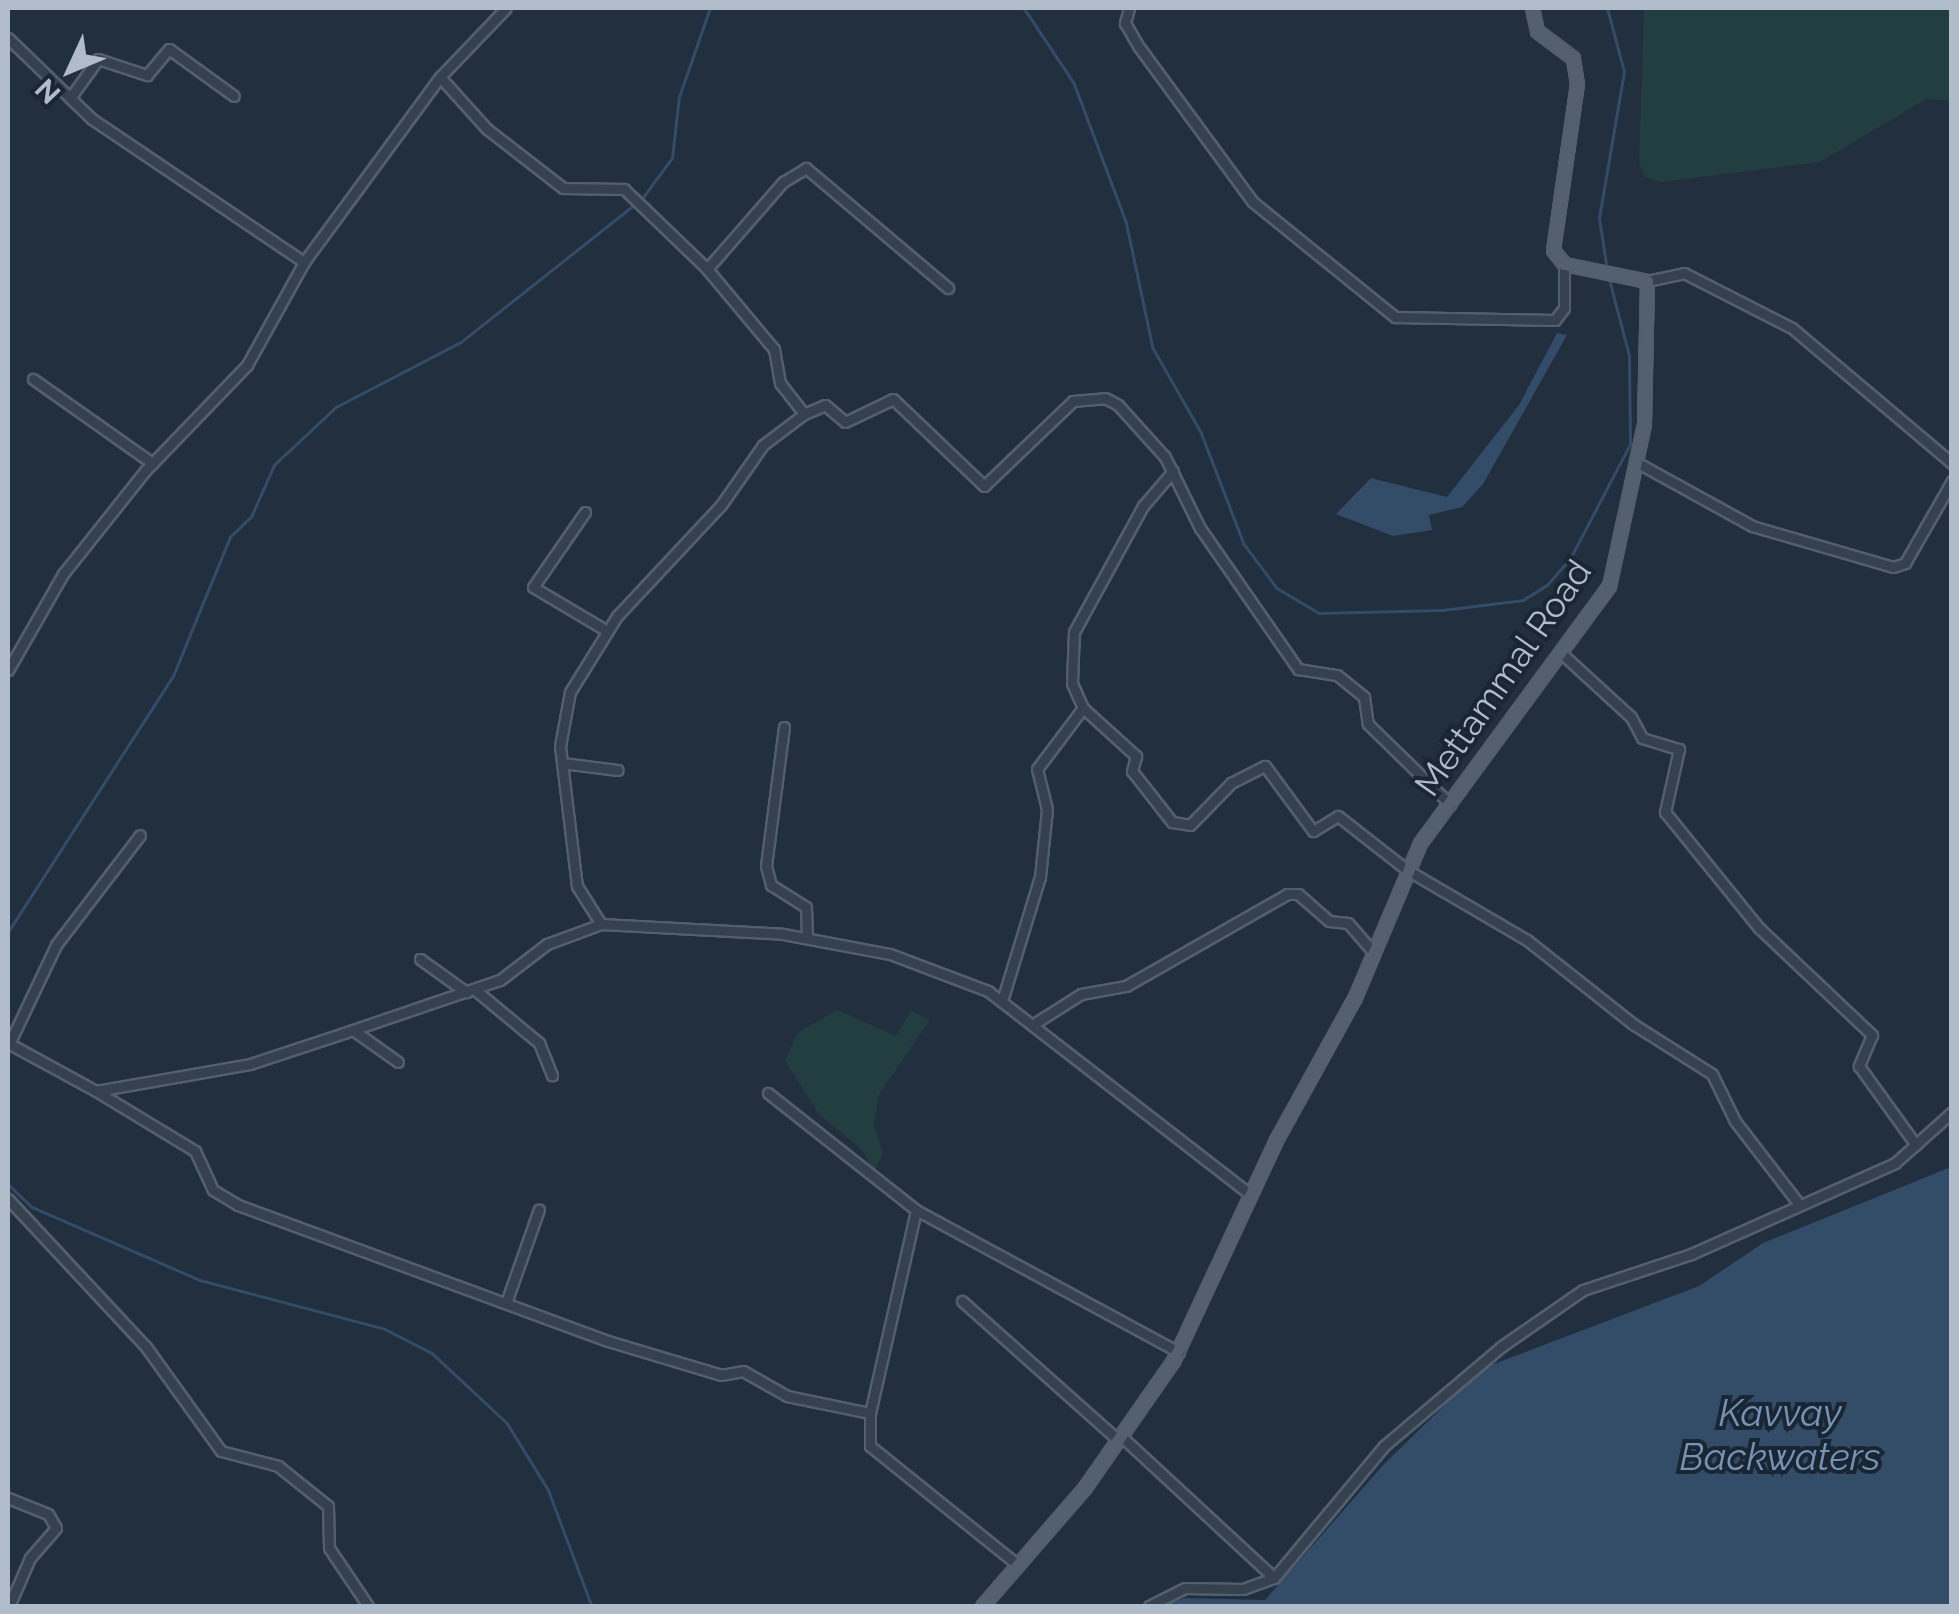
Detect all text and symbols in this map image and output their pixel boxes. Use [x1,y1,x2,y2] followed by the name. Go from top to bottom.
[20,20,120,120] north arrow
[29,72,67,110] text: N
[1406,552,1600,804] street label: Mettammal Road
[1679,1390,1881,1480] water label: Kavvay Backwaters

